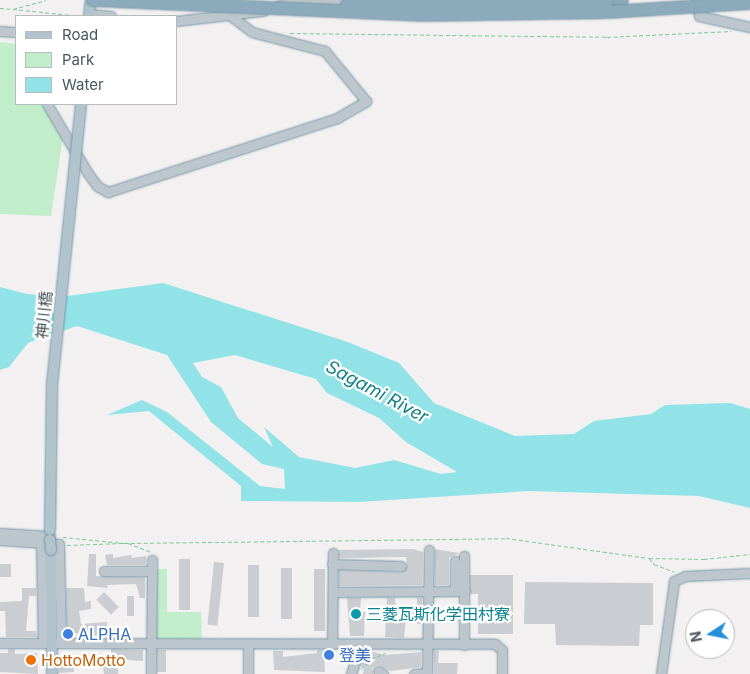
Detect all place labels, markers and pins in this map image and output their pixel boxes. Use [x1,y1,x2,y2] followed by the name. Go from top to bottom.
[366,604,510,624] place label: 三菱瓦斯化学田村寮
[350,608,362,620] marker: 三菱瓦斯化学田村寮
[78,624,131,644] place label: ALPHA
[62,628,74,640] marker: ALPHA
[339,645,371,665] place label: 登美
[323,649,335,661] marker: 登美
[41,650,126,670] place label: HottoMotto
[25,654,37,666] marker: HottoMotto

